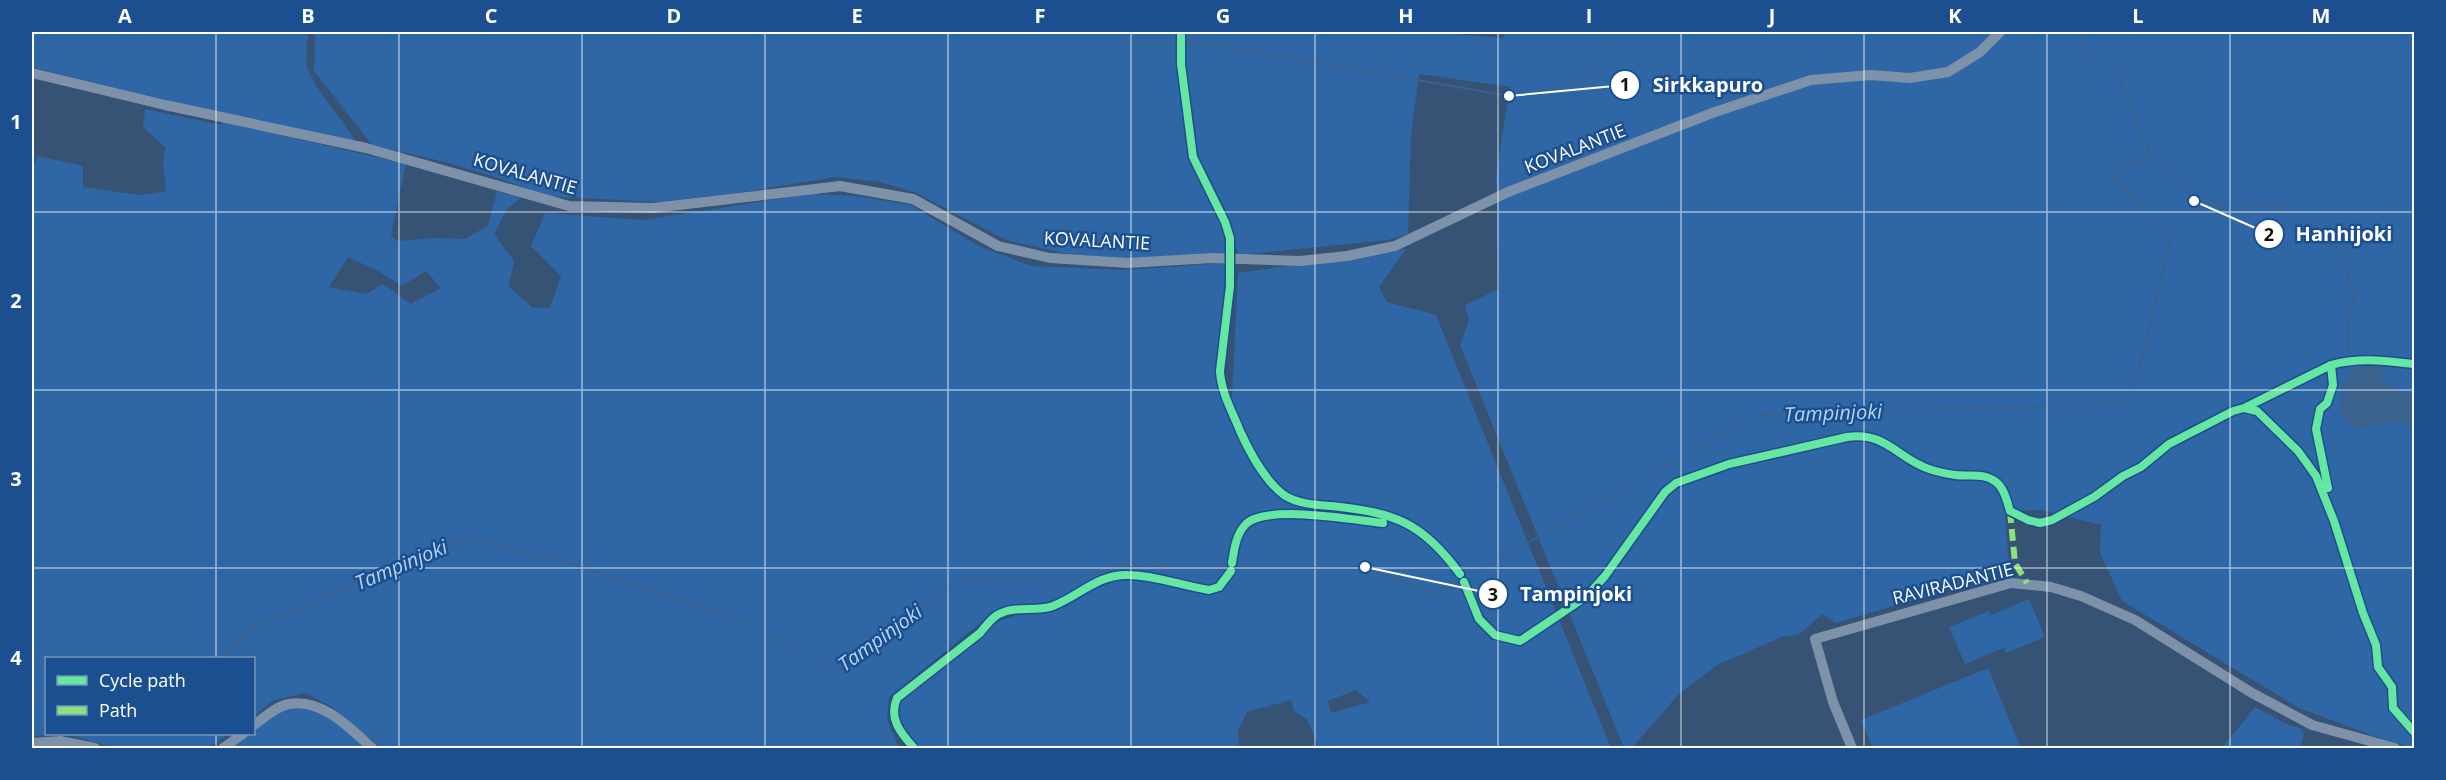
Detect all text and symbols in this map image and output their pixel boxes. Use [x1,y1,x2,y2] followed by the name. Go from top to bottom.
[118,2,132,29] text: A
[301,2,315,29] text: B
[485,2,498,29] text: C
[667,2,681,29] text: D
[851,2,863,29] text: E
[1035,2,1045,29] text: F
[1216,2,1230,29] text: G
[1398,2,1414,29] text: H
[1586,2,1592,29] text: I
[1767,2,1775,29] text: J
[1948,2,1962,29] text: K
[2132,2,2144,29] text: L
[2312,2,2330,29] text: M
[1610,66,1775,104] callout: Sirkkapuro
[1653,71,1763,98] text: Sirkkapuro
[1620,72,1630,96] text: 1
[10,108,22,135] text: 1
[1521,118,1629,178] street label: KOVALANTIE
[471,147,580,199] street label: KOVALANTIE
[2254,215,2405,253] callout: Hanhijoki
[2296,220,2392,247] text: Hanhijoki
[2264,222,2274,246] text: 2
[1043,225,1151,255] street label: KOVALANTIE
[10,287,22,314] text: 2
[1784,397,1883,428] water label: Tampinjoki
[10,465,22,492] text: 3
[350,533,452,596] water label: Tampinjoki
[1890,556,2016,610] street label: RAVIRADANTIE
[1478,575,1644,613] callout: Tampinjoki
[1520,580,1632,607] text: Tampinjoki
[1488,582,1498,606] text: 3
[832,597,928,677] water label: Tampinjoki
[10,644,22,671] text: 4
[45,657,255,735] legend
[99,668,186,692] text: Cycle path
[99,698,137,722] text: Path

